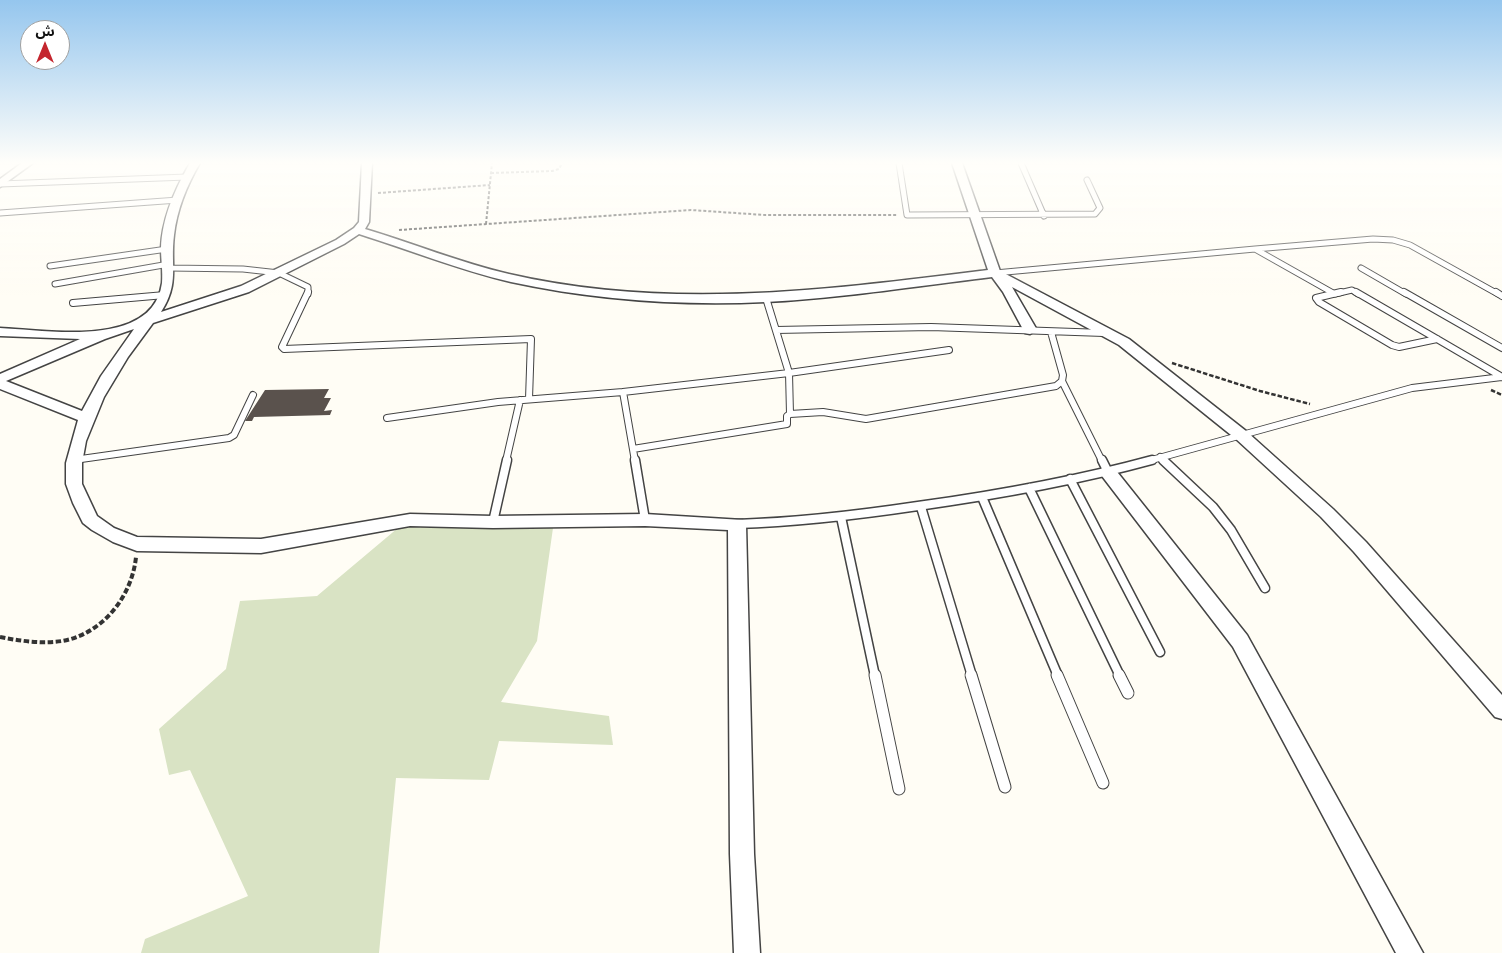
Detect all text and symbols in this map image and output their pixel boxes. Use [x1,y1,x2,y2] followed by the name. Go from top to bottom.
[20,20,70,70] north arrow
[35,21,55,41] text: ش

